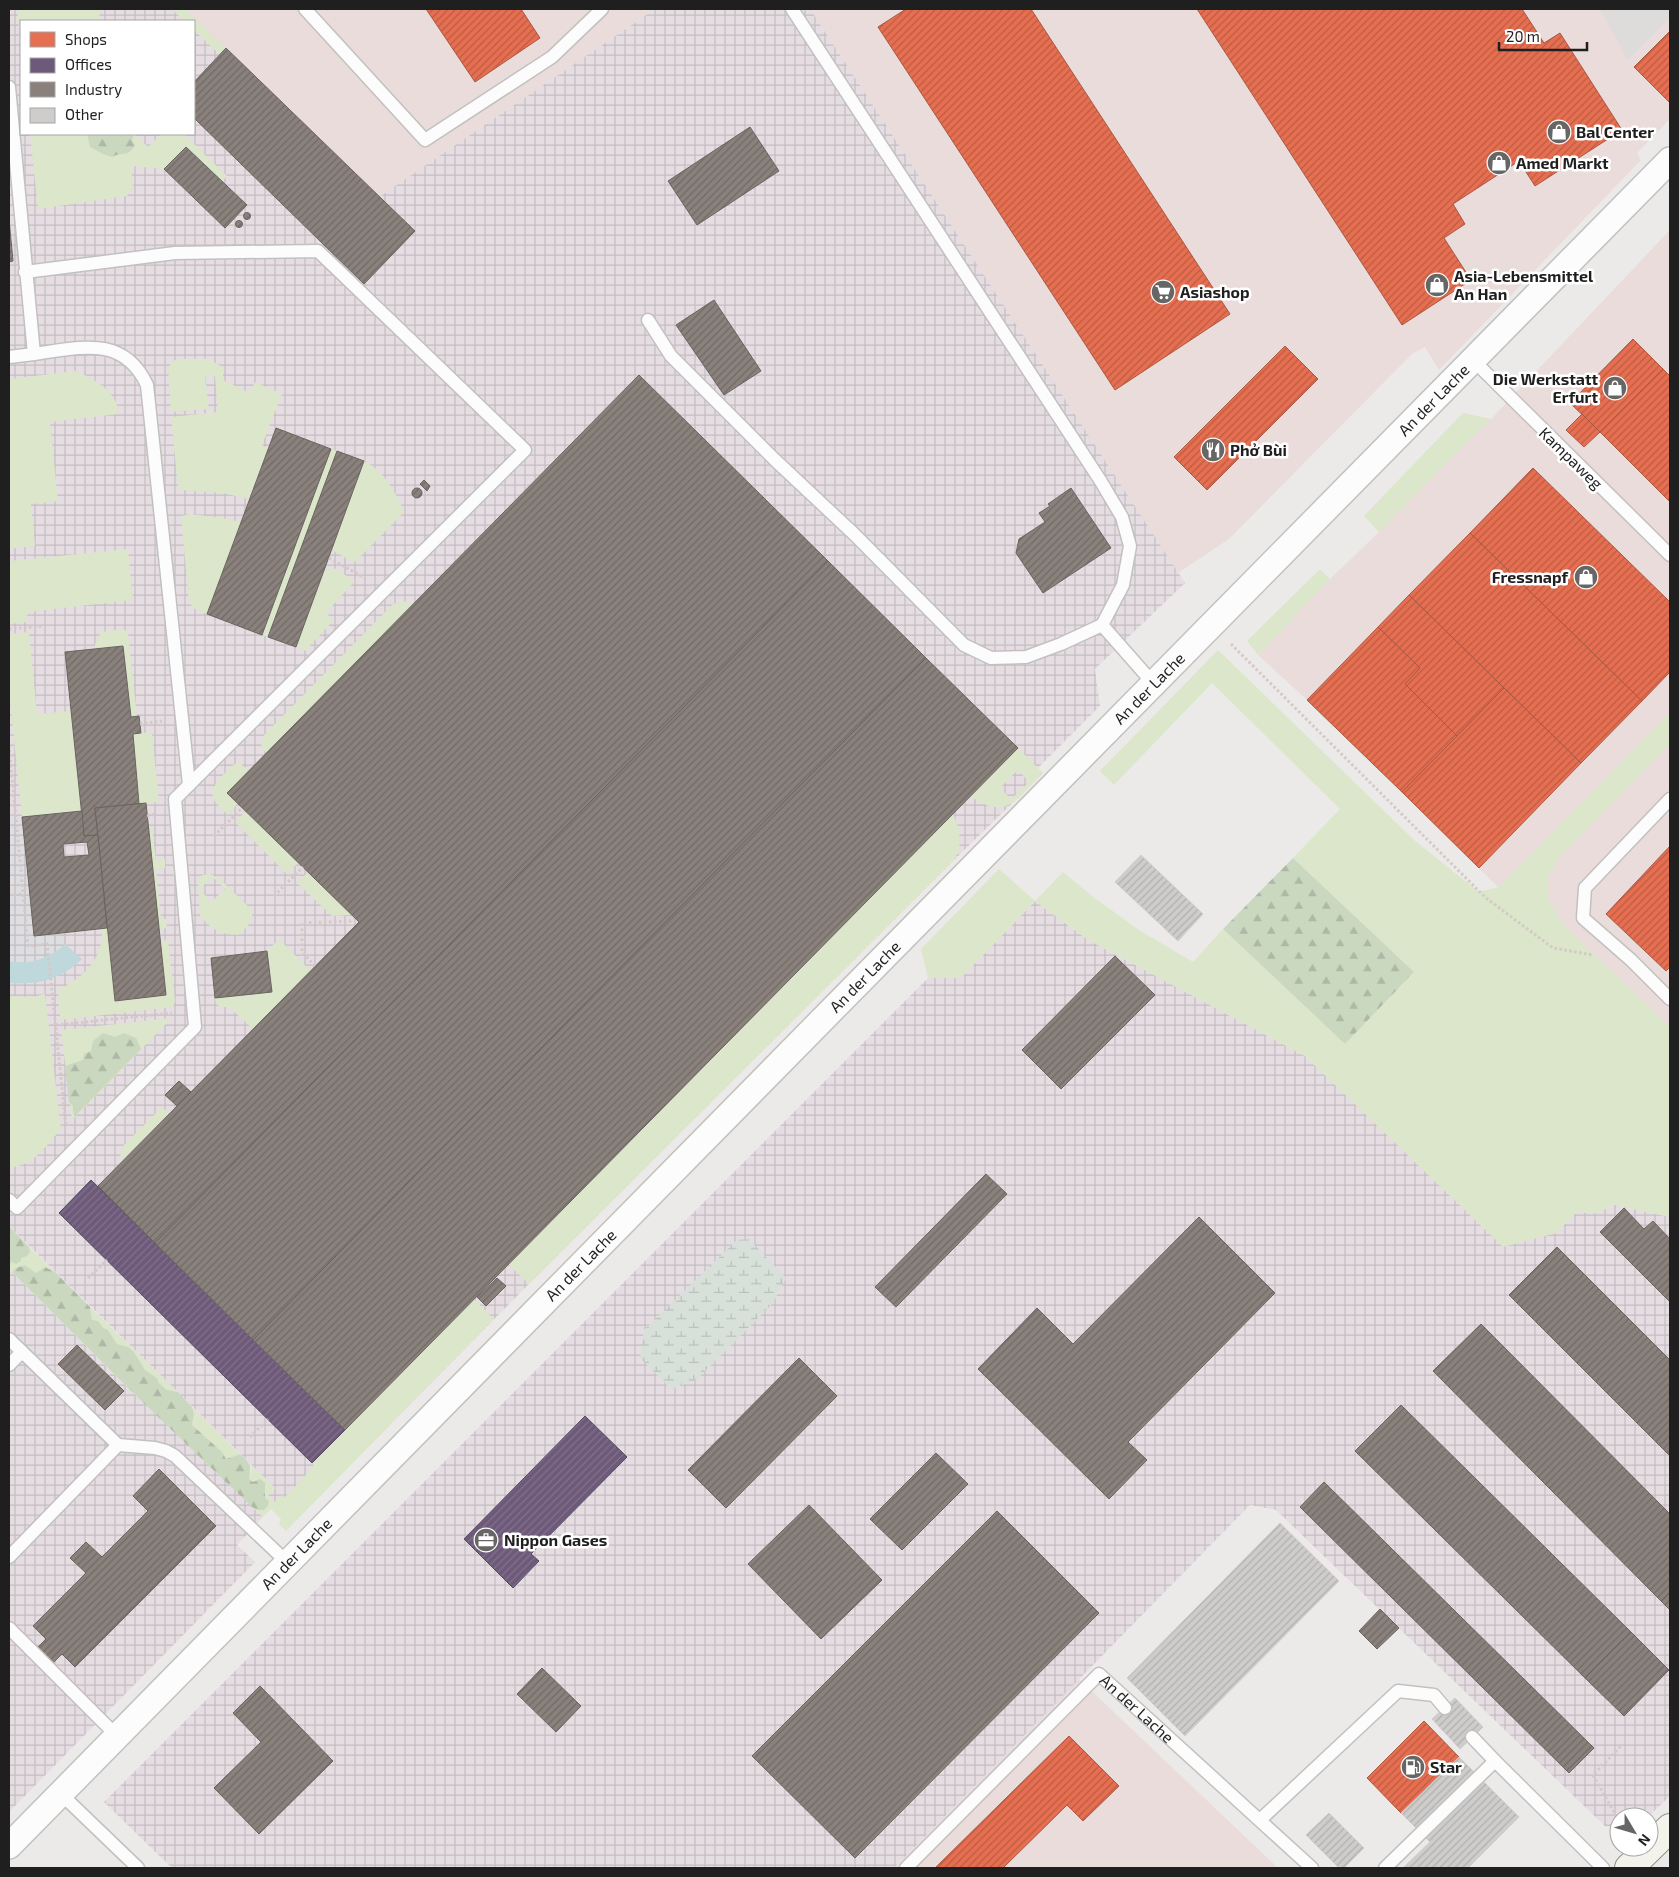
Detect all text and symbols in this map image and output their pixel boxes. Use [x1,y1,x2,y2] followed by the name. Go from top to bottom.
[20,20,195,135] legend
[1499,20,1586,52] scale bar
[1506,27,1540,45] text: 20 m
[65,30,107,48] text: Shops
[65,55,112,73] text: Offices
[65,80,122,98] text: Industry
[65,105,104,123] text: Other
[1546,119,1572,145] shop icon: Bal Center
[1576,122,1654,141] place label: Bal Center
[1486,150,1512,176] shop icon: Amed Markt
[1516,153,1609,172] place label: Amed Markt
[1454,266,1594,303] place label: Asia-Lebensmittel An Han
[1424,272,1450,298] shop icon: Asia-Lebensmittel An Han
[1150,279,1176,305] supermarket icon: Asiashop
[1180,282,1250,301] place label: Asiashop
[1394,360,1473,439] street label: An der Lache
[1493,369,1598,406] place label: Die Werkstatt Erfurt
[1602,375,1628,401] shop icon: Die Werkstatt Erfurt
[1536,423,1607,493] street label: Kampaweg
[1200,437,1226,463] restaurant icon: Phở Bùi
[1230,440,1287,459] place label: Phở Bùi
[1573,564,1599,590] shop icon: Fressnapf
[1492,567,1569,586] place label: Fressnapf
[1109,648,1188,728] street label: An der Lache
[825,936,904,1016] street label: An der Lache
[541,1225,620,1304] street label: An der Lache
[257,1513,336,1593] street label: An der Lache
[473,1527,499,1553] office icon: Nippon Gases
[504,1530,607,1549] place label: Nippon Gases
[1097,1670,1178,1747] street label: An der Lache
[1400,1754,1426,1780] fuel station icon: Star
[1430,1757,1462,1776] place label: Star
[1609,1807,1659,1857] north arrow
[1635,1831,1654,1850] text: N

